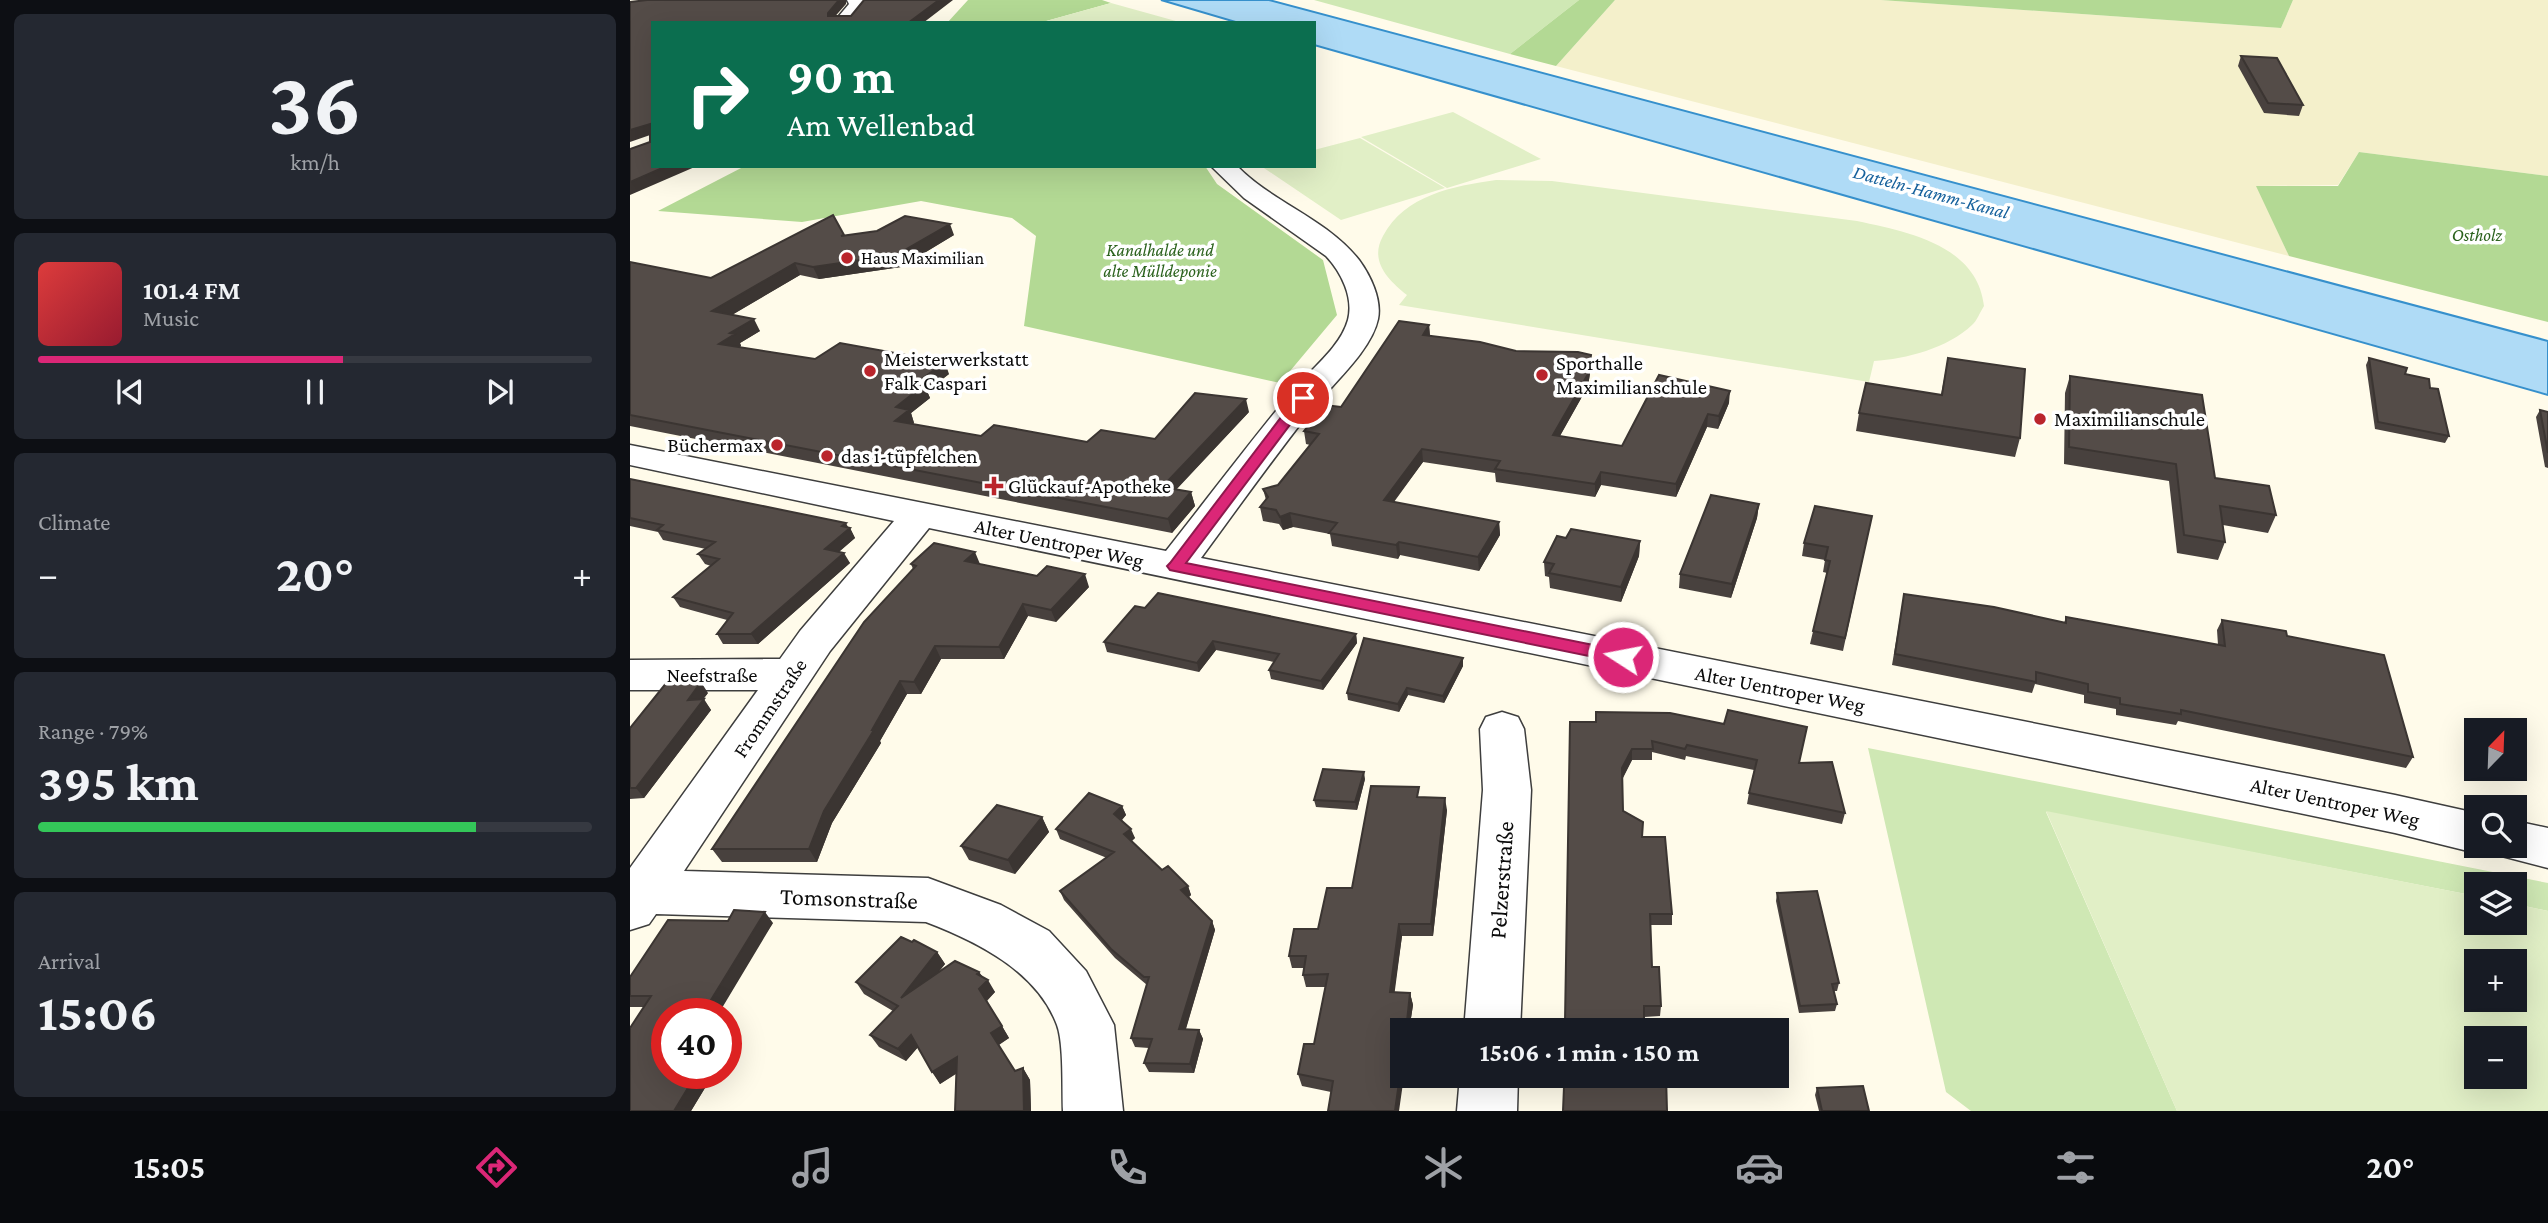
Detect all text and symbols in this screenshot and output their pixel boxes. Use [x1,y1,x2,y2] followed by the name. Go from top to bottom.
[672,49,763,140] icon: right
[787,49,894,104] text: 90 m
[268,52,362,154] text: 36
[787,107,975,143] text: Am Wellenbad
[290,149,340,175] text: km/h
[1851,161,2011,223] water label: Datteln-Hamm-Kanal
[2452,225,2502,245] park label: Ostholz
[1103,240,1217,281] park label: Kanalhalde und alte Mülldeponie
[861,248,985,268] place label: Haus Maximilian
[839,250,855,266] marker: Haus Maximilian
[143,276,240,305] text: 101.4 FM
[143,305,199,331] text: Music
[884,347,1029,395] place label: Meisterwerkstatt Falk Caspari
[1556,351,1707,399] place label: Sporthalle Maximilianschule
[862,363,878,379] marker: Meisterwerkstatt Falk Caspari
[1534,367,1550,383] marker: Sporthalle Maximilianschule
[1273,368,1333,428] pin
[111,373,149,411] icon: previous
[296,373,334,411] icon: pause
[481,373,519,411] icon: next
[1284,379,1322,417] icon: arrive
[2054,407,2205,431] place label: Maximilianschule
[2032,411,2048,427] marker: Maximilianschule
[667,433,763,457] place label: Büchermax
[769,437,785,453] marker: Büchermax
[841,444,977,468] place label: das i-tüpfelchen
[819,448,835,464] marker: das i-tüpfelchen
[1008,474,1171,498] place label: Glückauf-Apotheke
[986,478,1002,494] marker: Glückauf-Apotheke
[38,509,110,535] text: Climate
[972,513,1146,573] street label: Alter Uentroper Weg
[276,544,354,602] text: 20°
[38,553,58,595] text: −
[572,553,592,595] text: +
[1586,620,1660,694] position arrow
[728,654,812,762] street label: Frommstraße
[1693,661,1867,717] street label: Alter Uentroper Weg
[666,663,758,687] street label: Neefstraße
[38,718,148,744] text: Range · 79%
[2464,718,2527,780] north arrow
[2464,718,2527,1089] map controls
[38,753,199,811] text: 395 km
[2248,772,2422,832] street label: Alter Uentroper Weg
[2464,795,2527,858] button: search
[1483,820,1519,940] street label: Pelzerstraße
[2464,872,2527,935] button: layers
[780,882,918,914] street label: Tomsonstraße
[38,948,101,974] text: Arrival
[2464,949,2527,1012] button: +
[38,983,157,1041] text: 15:06
[651,998,742,1089] speed limit sign: 40
[2464,1026,2527,1089] button: −
[1480,1038,1699,1067] text: 15:06 · 1 min · 150 m
[472,1143,521,1192] icon: directions
[788,1143,837,1192] icon: music
[1103,1143,1152,1192] icon: phone
[1419,1143,1468,1192] icon: climate
[1735,1143,1784,1192] icon: car
[2051,1143,2100,1192] icon: filters
[133,1149,205,1185] text: 15:05
[2366,1149,2415,1185] text: 20°

